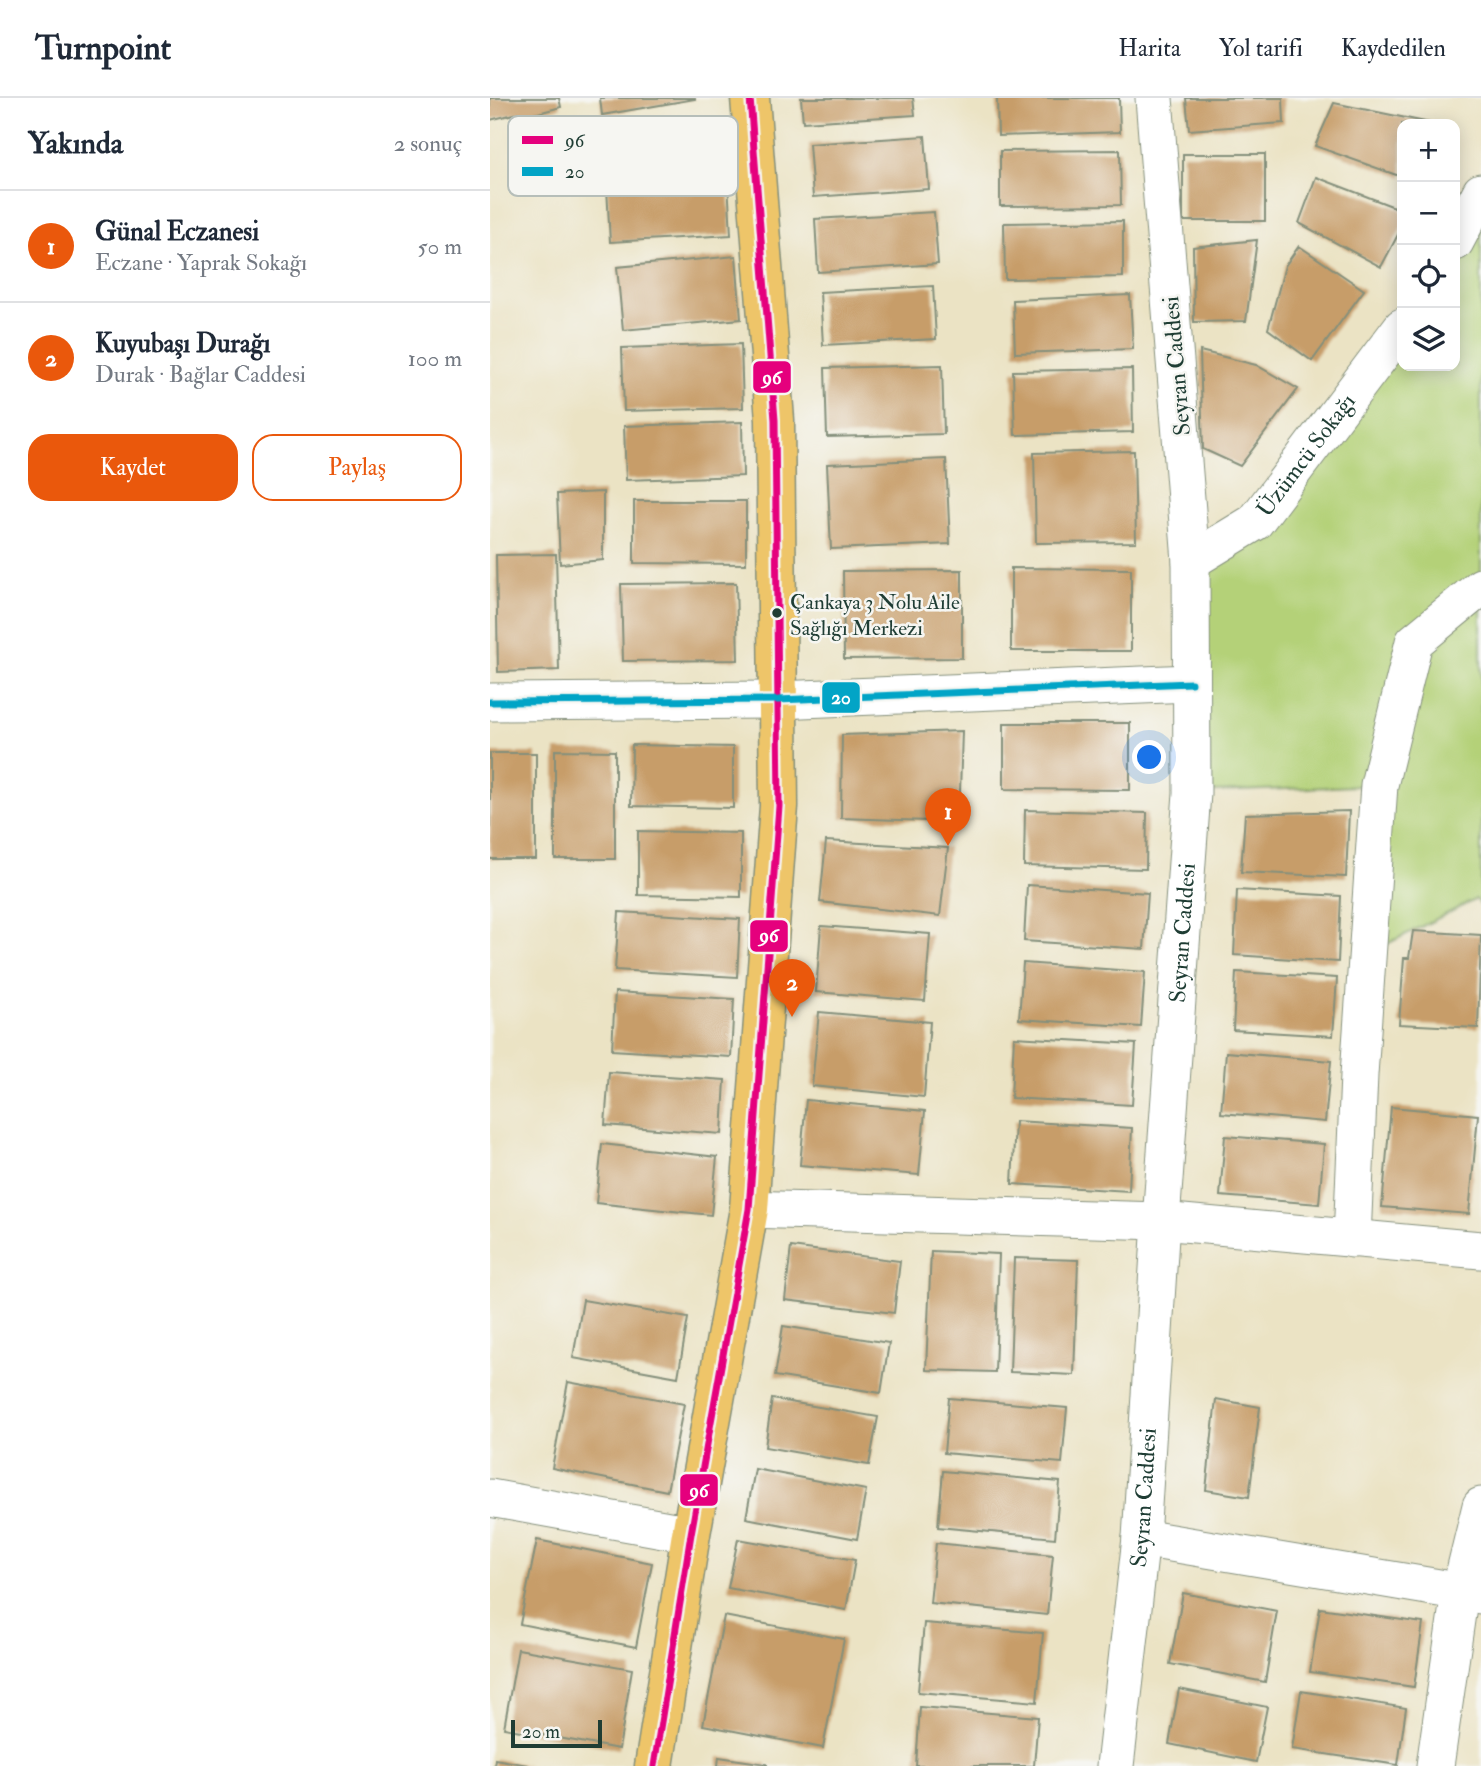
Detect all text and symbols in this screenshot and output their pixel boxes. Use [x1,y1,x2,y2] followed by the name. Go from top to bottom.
[35,28,171,69] text: Turnpoint
[1118,33,1181,64] text: Harita
[1219,33,1303,64] text: Yol tarifi
[1341,33,1446,64] text: Kaydedilen
[508,116,738,196] legend
[1397,119,1460,371] map controls
[1397,119,1460,182] button: +
[28,125,123,162] text: Yakında
[394,129,462,158] text: 2 sonuç
[563,129,586,153] text: 96
[565,160,584,184] text: 20
[1397,182,1460,245] button: −
[95,216,259,248] text: Günal Eczanesi
[47,232,55,261] text: 1
[418,232,462,261] text: 50 m
[1397,245,1460,308] button: locate
[95,248,307,277] text: Eczane · Yaprak Sokağı
[1156,295,1197,437] street label: Seyran Caddesi
[1397,308,1460,371] button: layers
[95,328,270,360] text: Kuyubaşı Durağı
[45,344,57,373] text: 2
[408,344,462,373] text: 100 m
[95,360,306,389] text: Durak · Bağlar Caddesi
[752,360,792,394] line badge: 96
[760,366,783,390] text: 96
[1250,388,1362,523] street label: Üzümcü Sokağı
[28,434,238,501] button: Kaydet
[252,434,462,501] button: Paylaş
[790,589,960,642] place label: Çankaya 3 Nolu Aile Sağlığı Merkezi
[770,606,784,620] marker: Çankaya 3 Nolu Aile Sağlığı Merkezi
[821,681,861,714] line badge: 20
[831,686,851,710] text: 20
[1132,740,1166,774] your location
[925,788,971,846] pin: 1
[1163,862,1202,1004] street label: Seyran Caddesi
[749,919,789,953] line badge: 96
[757,924,780,948] text: 96
[769,959,815,1017] pin: 2
[1124,1427,1163,1569] street label: Seyran Caddesi
[679,1473,719,1507] line badge: 96
[687,1479,710,1503] text: 96
[511,1717,602,1749] scale bar
[522,1720,560,1744] text: 20 m

